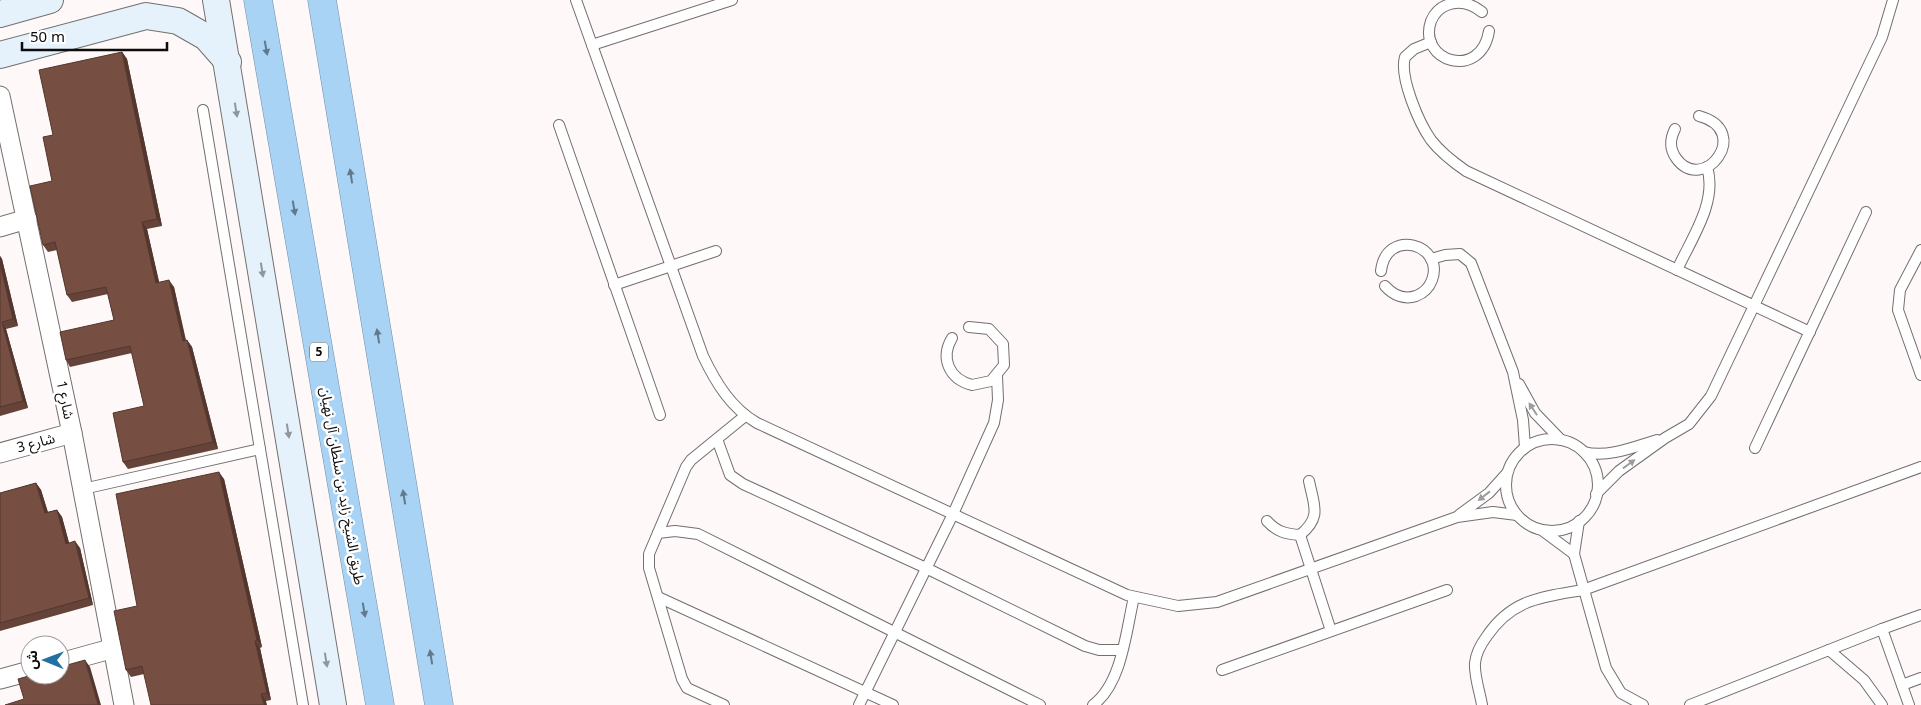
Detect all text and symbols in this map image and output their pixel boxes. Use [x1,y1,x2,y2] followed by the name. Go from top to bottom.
[22,20,168,52] scale bar
[30,21,65,53] text: 50 m
[263,40,271,56] one-way arrow
[232,102,240,118] one-way arrow
[347,168,355,184] one-way arrow
[290,201,298,217] one-way arrow
[259,263,267,279] one-way arrow
[373,328,381,344] one-way arrow
[310,342,328,362] road number: 5
[47,378,83,422] street label: شارع 1
[310,385,374,587] street label: طريق الشيخ زايد بن سلطان آل نهيان
[1528,402,1538,415] one-way arrow
[285,423,293,439] one-way arrow
[13,424,59,462] street label: شارع 3
[1622,459,1636,469] one-way arrow
[400,488,408,504] one-way arrow
[1478,491,1491,502] one-way arrow
[360,602,368,618] one-way arrow
[20,635,70,685] north arrow
[427,649,435,665] one-way arrow
[18,650,47,670] text: ش
[322,652,330,668] one-way arrow

